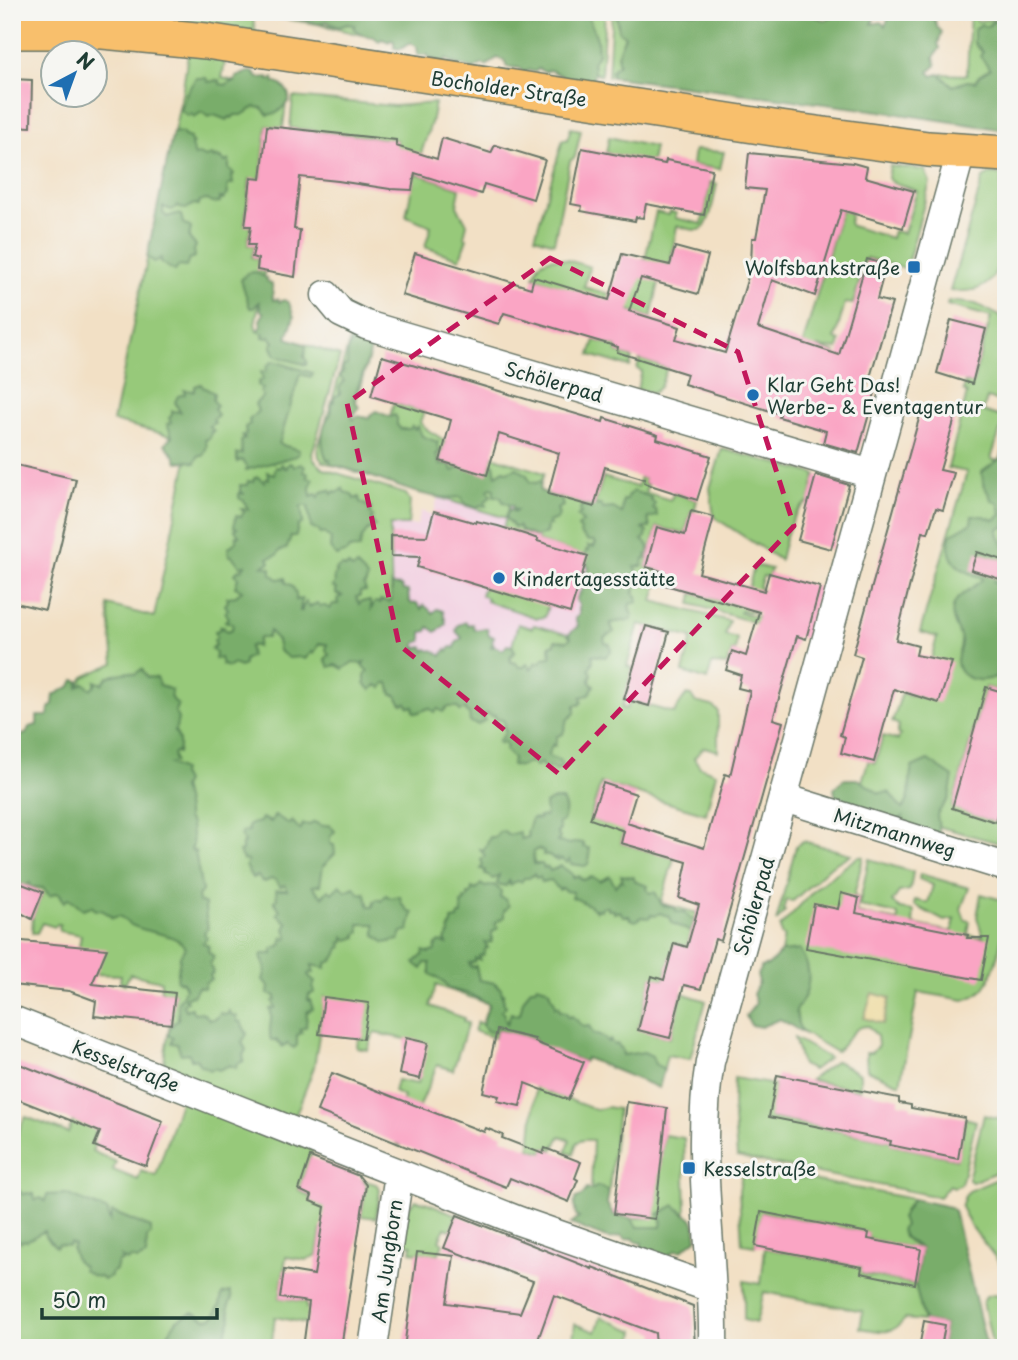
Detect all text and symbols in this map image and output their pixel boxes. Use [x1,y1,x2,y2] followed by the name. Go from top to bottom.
[38,38,108,108] north arrow
[71,45,101,76] text: N
[429,63,589,113] street label: Bocholder Straße
[745,253,900,281] place label: Wolfsbankstraße
[906,259,922,275] marker: Wolfsbankstraße
[501,354,607,409] street label: Schölerpad
[767,370,983,420] place label: Klar Geht Das! Werbe- & Eventagentur
[745,387,761,403] marker: Klar Geht Das! Werbe- & Eventagentur
[513,564,675,592] place label: Kindertagesstätte
[491,570,507,586] marker: Kindertagesstätte
[831,800,959,864] street label: Mitzmannweg
[726,853,781,959] street label: Schölerpad
[68,1032,184,1098] street label: Kesselstraße
[703,1154,816,1182] place label: Kesselstraße
[681,1160,697,1176] marker: Kesselstraße
[363,1197,409,1325] street label: Am Jungborn
[42,1276,217,1320] scale bar
[52,1283,106,1315] text: 50 m

